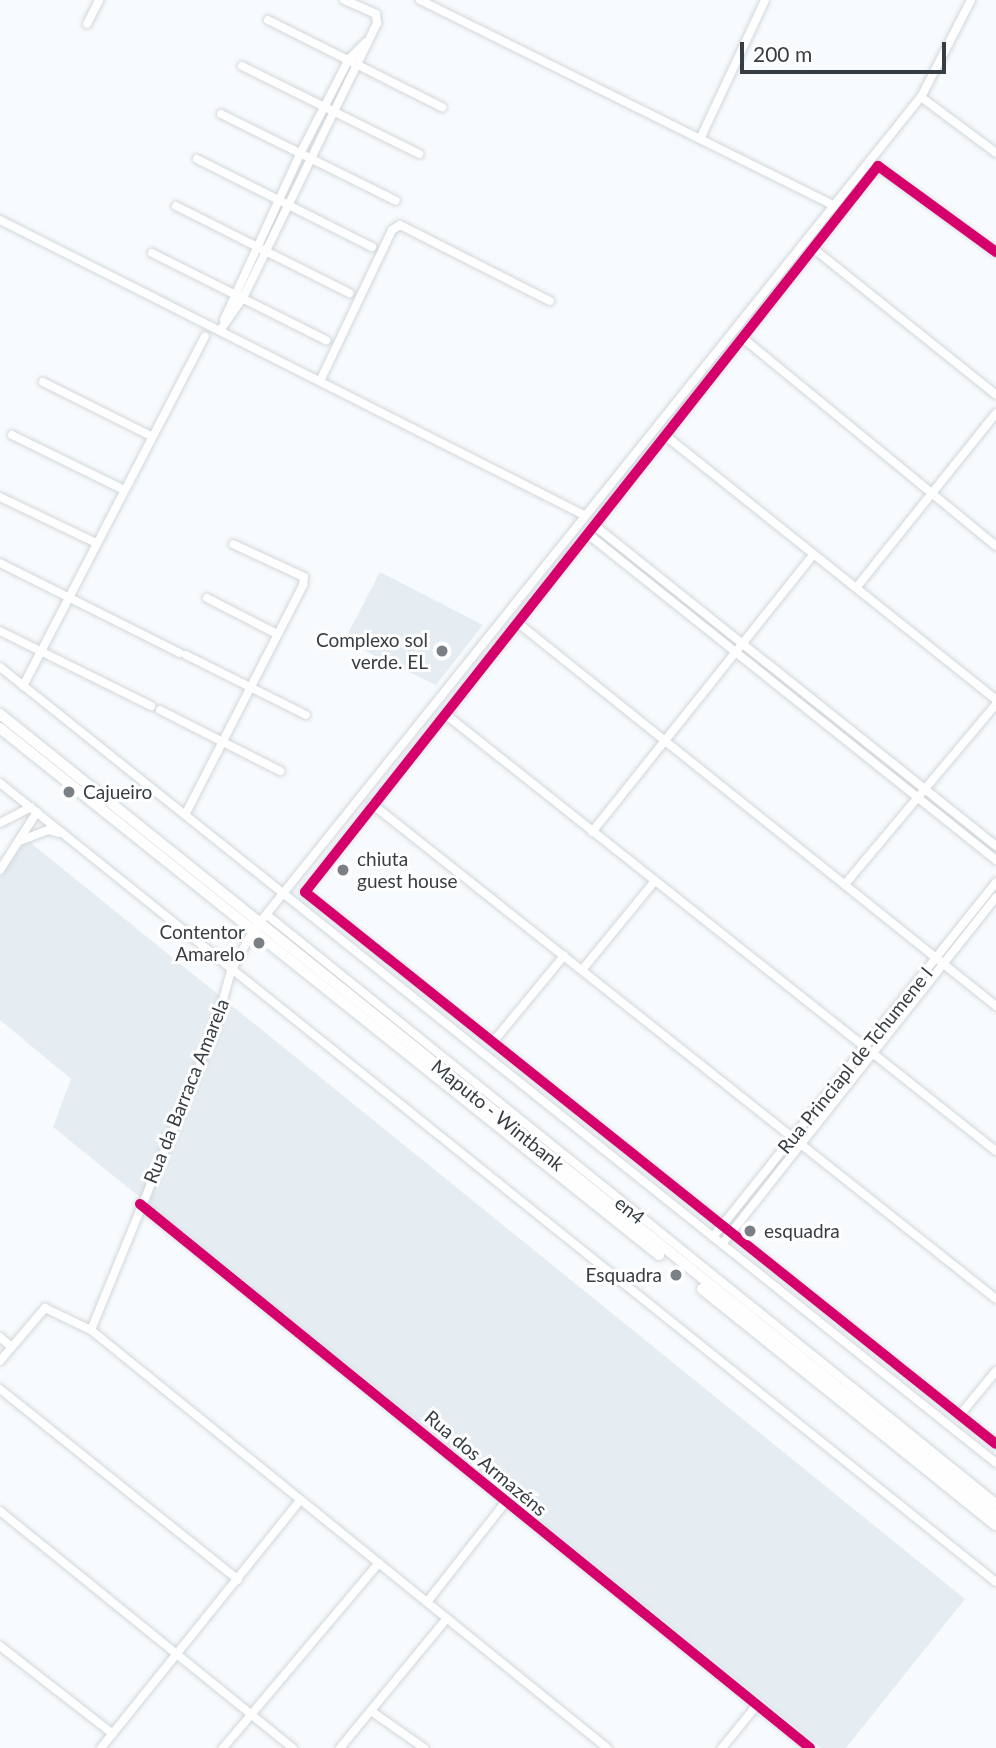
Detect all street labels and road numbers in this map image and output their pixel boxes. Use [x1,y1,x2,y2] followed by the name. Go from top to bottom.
[773,962,937,1158] street label: Rua Princiapl de Tchumene I
[138,995,234,1187] street label: Rua da Barraca Amarela
[427,1054,569,1176] street label: Maputo - Wintbank
[611,1191,649,1229] street label: en4
[420,1405,552,1521] street label: Rua dos Armazéns

